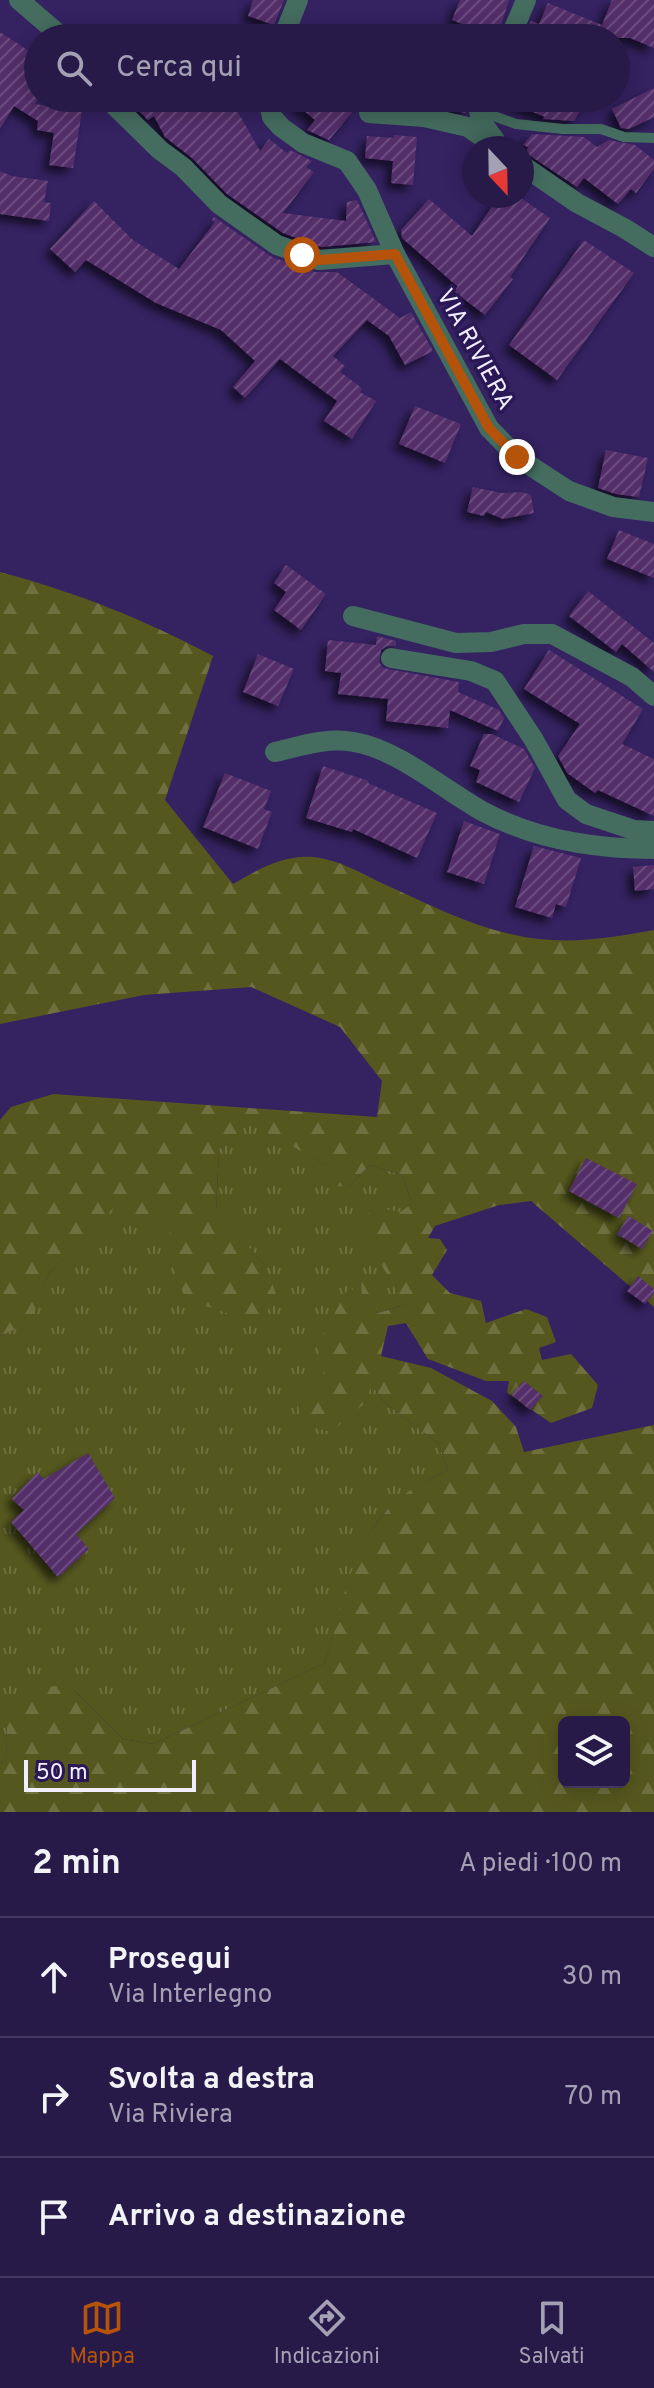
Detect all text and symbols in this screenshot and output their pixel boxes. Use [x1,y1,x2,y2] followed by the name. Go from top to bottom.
[24,24,630,112] search box
[52,46,96,90] icon: search
[116,50,242,87] text: Cerca qui
[462,136,534,208] north arrow
[284,237,320,273] route start
[429,284,520,416] street label: VIA RIVIERA
[499,439,535,475] route end
[558,1716,630,1788] map controls
[558,1716,630,1788] button: layers
[24,1756,196,1792] scale bar
[36,1760,88,1787] text: 50 m
[32,1843,121,1886] text: 2 min
[459,1848,622,1881] text: A piedi · 100 m
[108,1942,231,1979] text: Prosegui
[32,1955,76,1999] icon: ahead
[562,1961,622,1994] text: 30 m
[108,1979,272,2012] text: Via Interlegno
[108,2062,315,2099] text: Svolta a destra
[32,2075,76,2119] icon: right
[564,2081,622,2114] text: 70 m
[108,2099,233,2132] text: Via Riviera
[32,2195,76,2239] icon: arrive
[108,2199,406,2236] text: Arrivo a destinazione
[69,2296,135,2371] tab: Mappa
[274,2296,380,2371] tab: Indicazioni
[519,2296,585,2371] tab: Salvati

